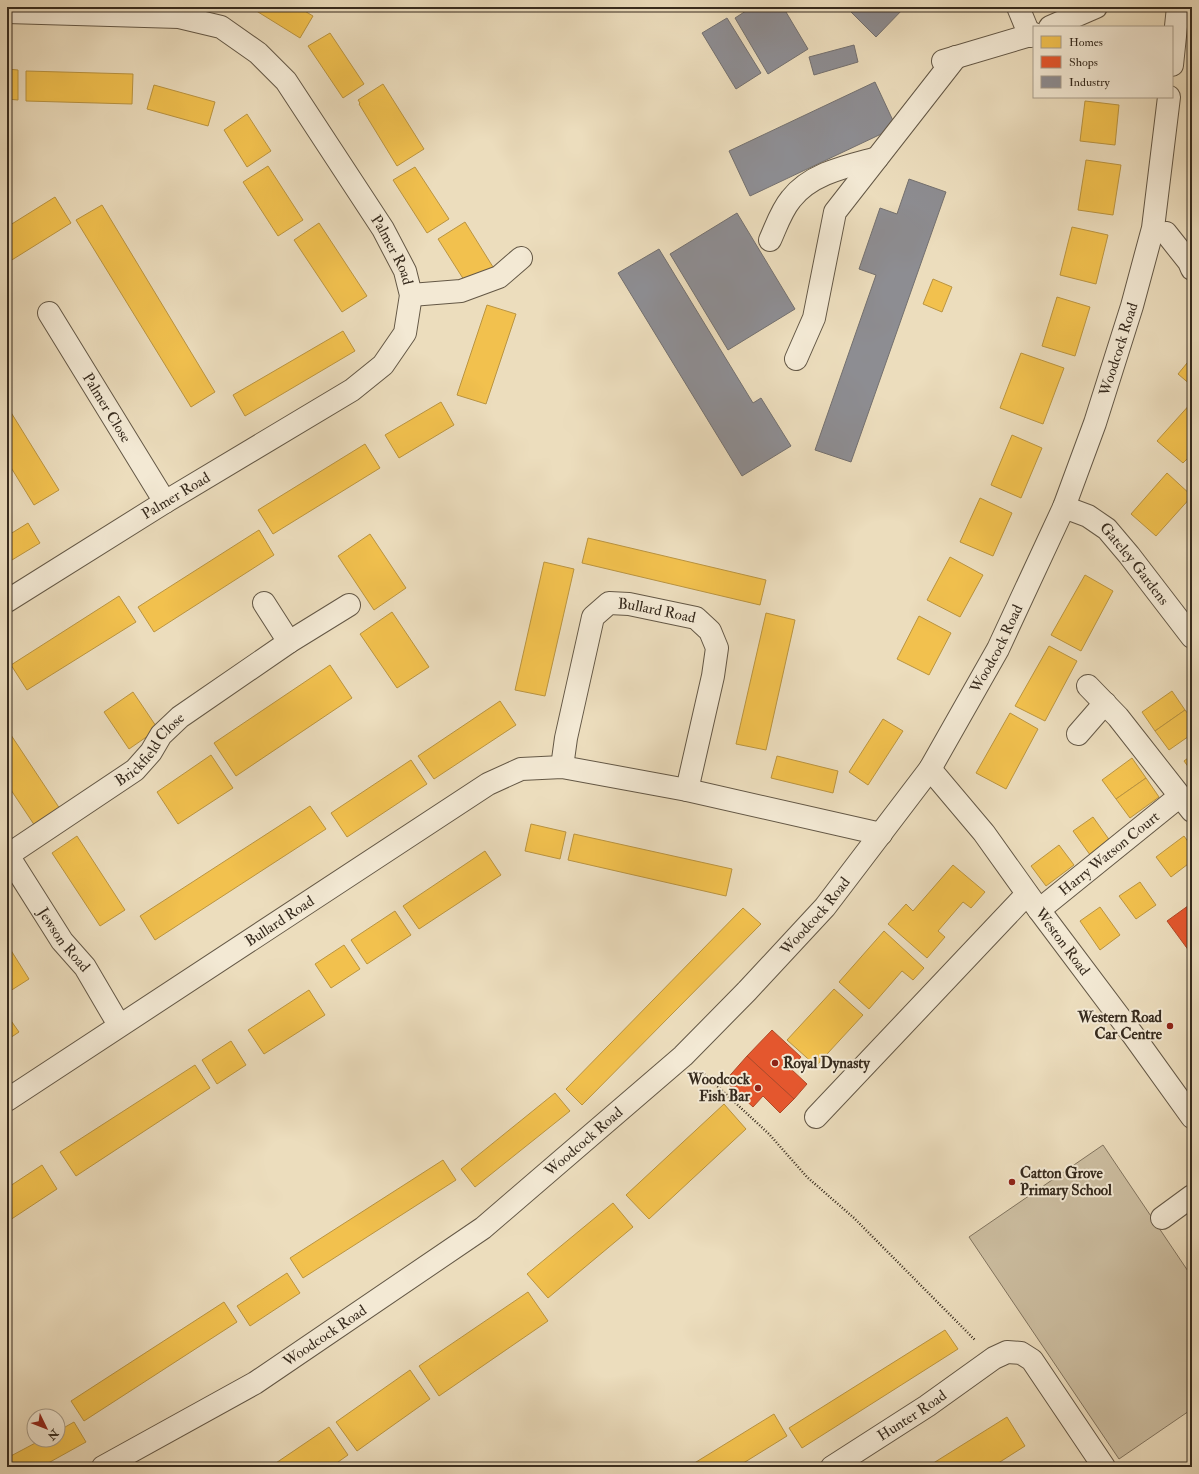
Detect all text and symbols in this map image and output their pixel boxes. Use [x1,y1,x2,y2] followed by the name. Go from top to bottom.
[1033,26,1173,98] legend
[1069,35,1103,50] text: Homes
[1069,55,1098,70] text: Shops
[1069,75,1111,90] text: Industry
[367,211,418,287] street label: Palmer Road
[1094,299,1142,399] street label: Woodcock Road
[78,369,136,446] street label: Palmer Close
[138,468,214,524] street label: Palmer Road
[1096,518,1173,609] street label: Gateley Gardens
[618,594,698,627] street label: Bullard Road
[965,601,1027,697] street label: Woodcock Road
[111,708,188,790] street label: Brickfield Close
[1055,807,1163,900] street label: Harry Watson Court
[776,873,854,959] street label: Woodcock Road
[241,891,318,951] street label: Bullard Road
[32,903,95,976] street label: Jewson Road
[1031,903,1095,980] street label: Weston Road
[1077,1008,1163,1044] place label: Western Road Car Centre
[1165,1021,1175,1031] marker: Western Road Car Centre
[783,1054,871,1074] place label: Royal Dynasty
[770,1058,780,1068] marker: Royal Dynasty
[687,1070,751,1106] place label: Woodcock Fish Bar
[753,1083,763,1093] marker: Woodcock Fish Bar
[540,1102,627,1181] street label: Woodcock Road
[1020,1164,1112,1201] place label: Catton Grove Primary School
[1007,1177,1017,1187] marker: Catton Grove Primary School
[279,1300,371,1371] street label: Woodcock Road
[874,1385,951,1445] street label: Hunter Road
[26,1408,66,1448] north arrow
[44,1426,62,1443] text: N

